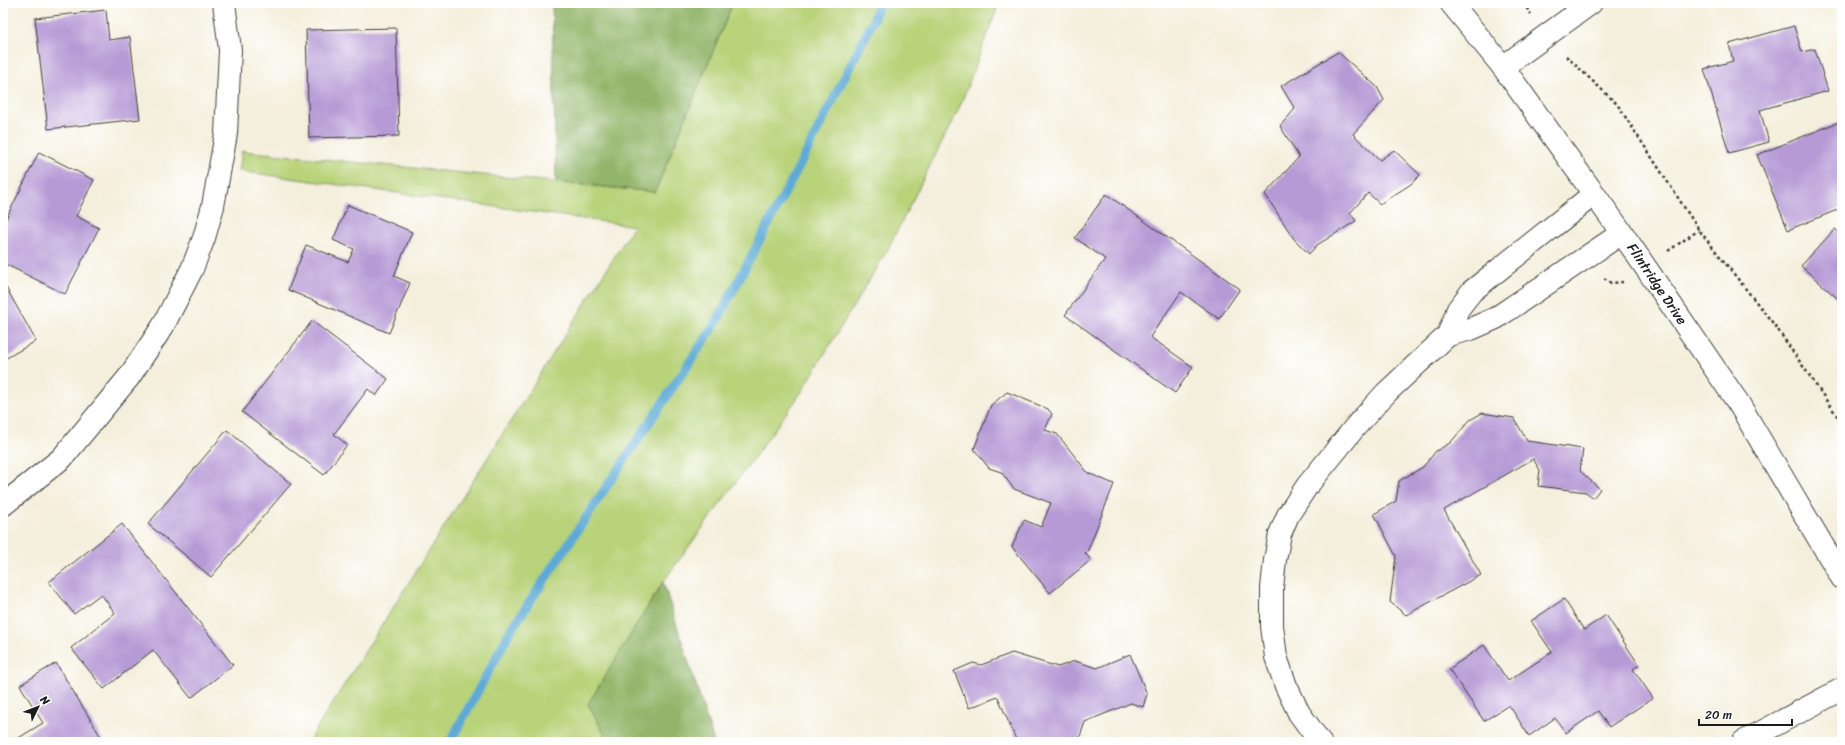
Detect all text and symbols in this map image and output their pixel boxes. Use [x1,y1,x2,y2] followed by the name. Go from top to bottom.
[1620,238,1694,330] street label: Flintridge Drive
[18,687,58,727] north arrow
[35,691,55,710] text: N
[1699,701,1792,727] scale bar
[1705,704,1732,726] text: 20 m

